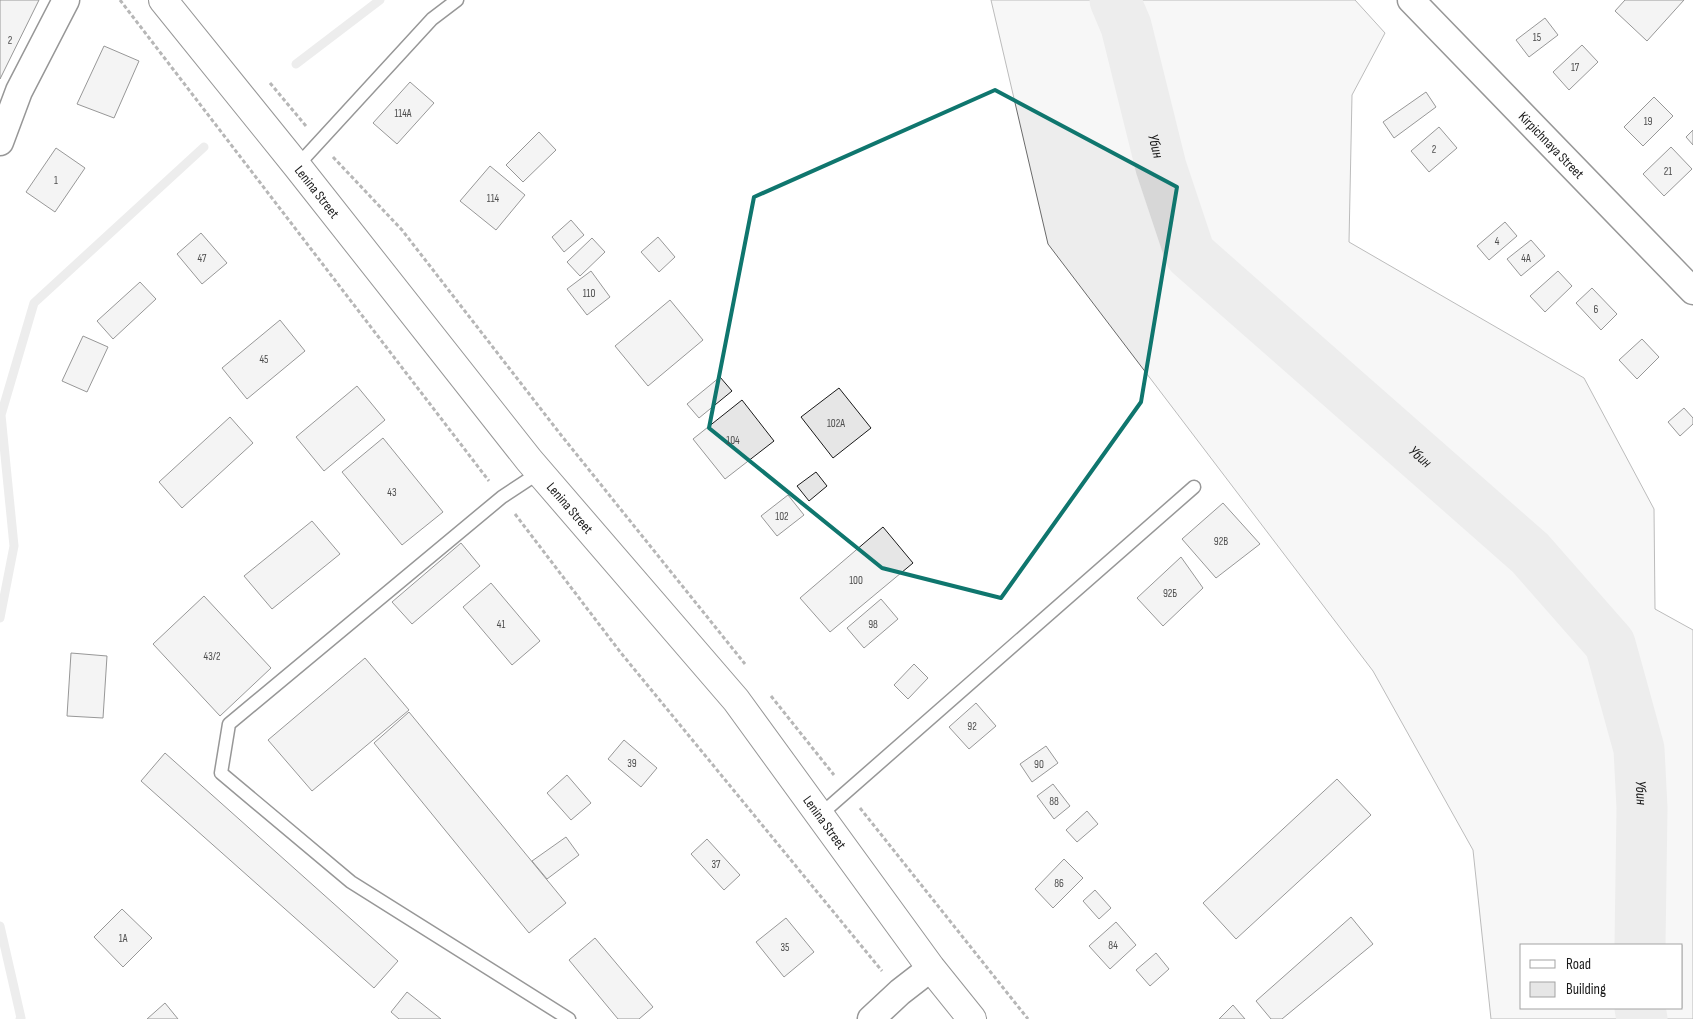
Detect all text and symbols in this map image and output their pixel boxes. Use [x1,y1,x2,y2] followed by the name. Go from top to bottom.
[1533,31,1541,44] house number: 15
[8,34,13,47] house number: 2
[1571,61,1580,74] house number: 17
[394,107,412,120] house number: 114А
[1515,108,1588,182] street label: Kirpichnaya Street
[1644,115,1652,128] house number: 19
[1143,132,1168,161] water label: Убин
[1432,143,1437,156] house number: 2
[291,162,343,222] street label: Lenina Street
[1664,165,1672,178] house number: 21
[54,174,58,187] house number: 1
[487,192,500,205] house number: 114
[1495,235,1500,248] house number: 4
[198,252,207,265] house number: 47
[1521,252,1531,265] house number: 4А
[583,287,595,300] house number: 110
[1594,303,1599,316] house number: 6
[259,353,269,366] house number: 45
[827,417,845,430] house number: 102А
[726,434,740,447] house number: 104
[1405,442,1436,473] water label: Убин
[543,479,597,537] street label: Lenina Street
[387,486,397,499] house number: 43
[775,510,789,523] house number: 102
[1214,535,1228,548] house number: 92В
[849,574,863,587] house number: 100
[1163,587,1177,600] house number: 92Б
[497,618,505,631] house number: 41
[868,618,878,631] house number: 98
[204,650,221,663] house number: 43/2
[967,720,977,733] house number: 92
[627,757,637,770] house number: 39
[1034,758,1044,771] house number: 90
[1631,780,1651,806] water label: Убин
[799,792,850,853] street label: Lenina Street
[1049,795,1059,808] house number: 88
[711,858,721,871] house number: 37
[1054,877,1064,890] house number: 86
[119,932,128,945] house number: 1А
[1108,939,1118,952] house number: 84
[780,941,790,954] house number: 35
[1520,944,1683,1009] legend
[1566,955,1591,974] text: Road
[1566,980,1606,999] text: Building

